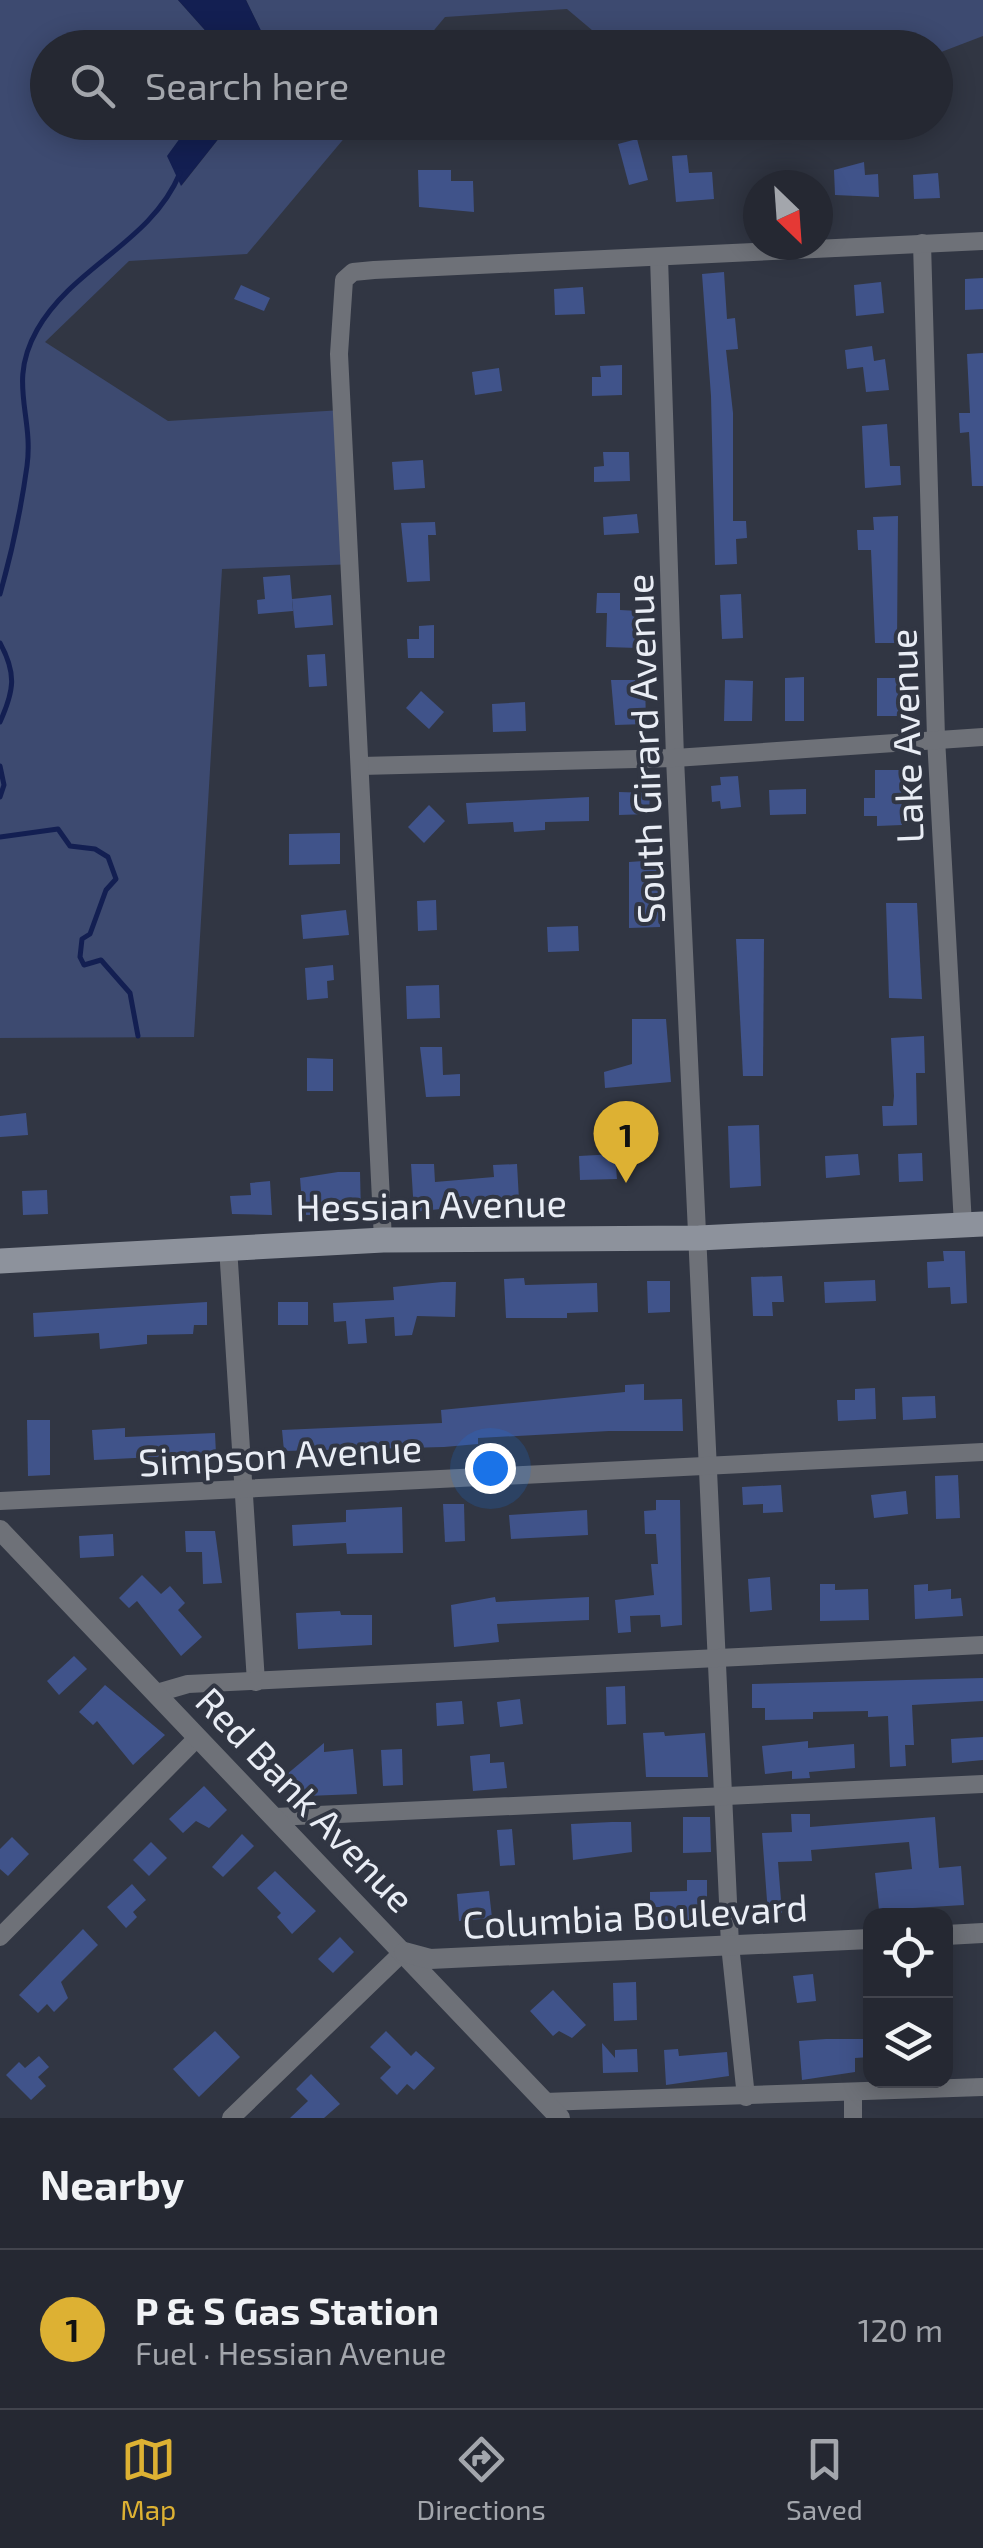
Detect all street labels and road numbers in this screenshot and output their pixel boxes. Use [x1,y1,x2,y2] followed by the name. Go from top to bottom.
[615,573,673,925] street label: South Girard Avenue
[878,628,932,844] street label: Lake Avenue
[295,1179,567,1229] street label: Hessian Avenue
[137,1424,423,1484] street label: Simpson Avenue
[187,1677,425,1921] street label: Red Bank Avenue
[461,1883,809,1947] street label: Columbia Boulevard

